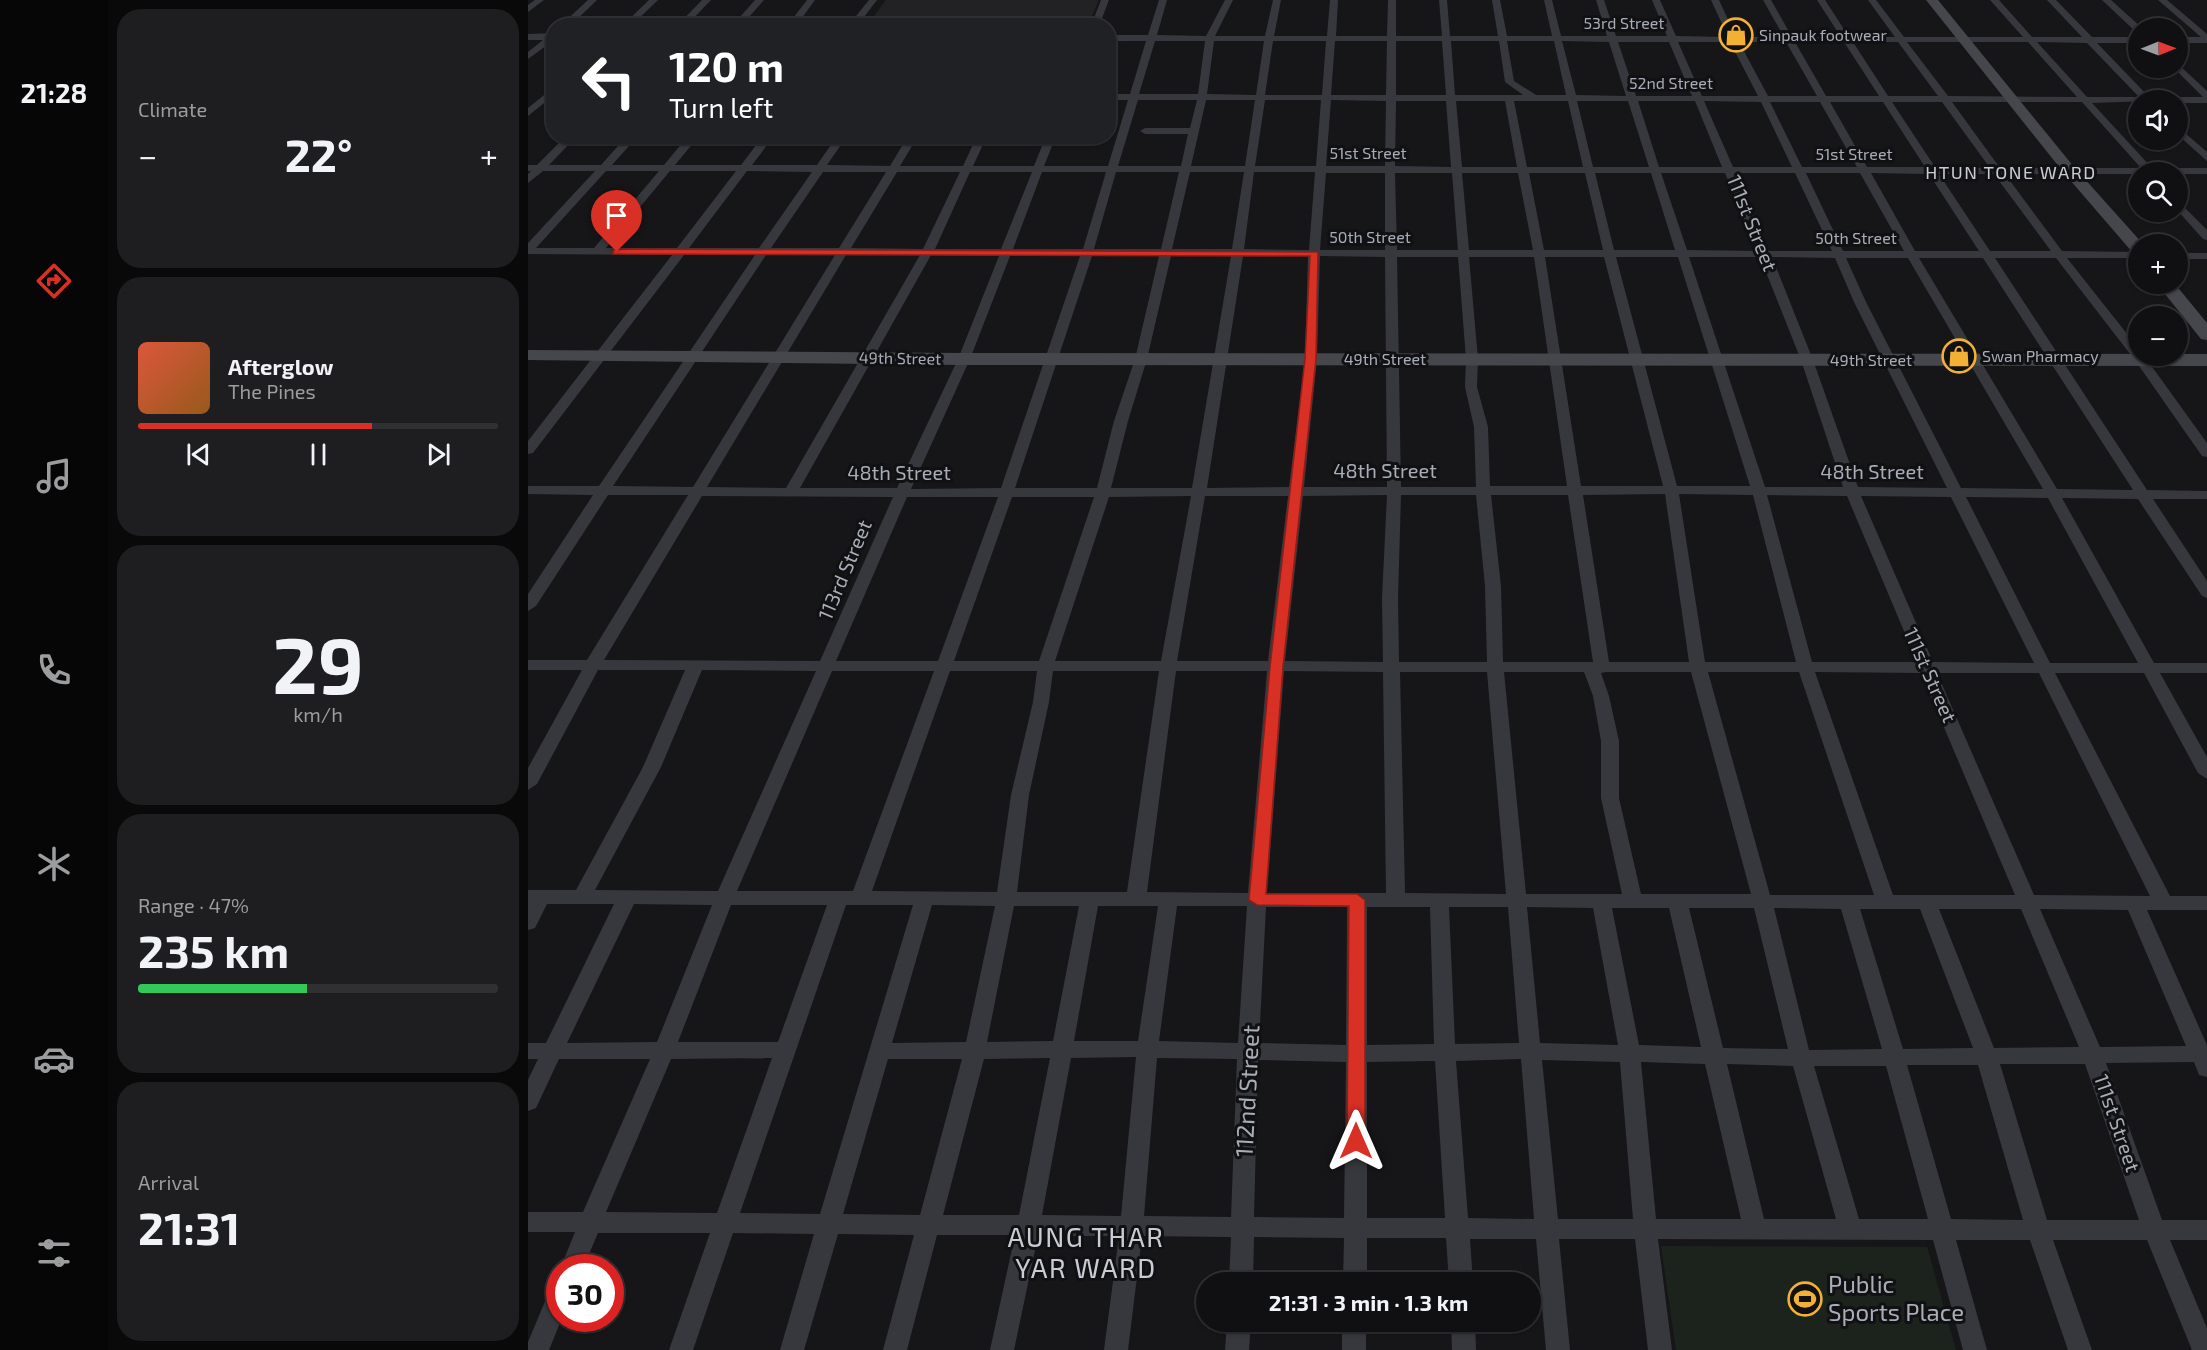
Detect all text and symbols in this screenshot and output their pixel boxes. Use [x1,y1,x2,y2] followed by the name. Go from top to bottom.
[1584,13,1664,32] street label: 53rd Street
[1718,17,1754,53] shop icon: Sinpauk footwear
[2128,18,2188,78] north arrow
[2128,18,2188,366] map controls
[1759,25,1887,44] place label: Sinpauk footwear
[669,40,784,90] text: 120 m
[570,42,648,120] icon: left
[1629,73,1713,92] street label: 52nd Street
[21,76,87,108] text: 21:28
[2128,90,2188,150] button: sound
[669,91,773,123] text: Turn left
[138,97,207,121] text: Climate
[285,127,352,181] text: 22°
[138,135,157,175] text: −
[480,135,498,175] text: +
[1329,143,1407,162] street label: 51st Street
[1815,144,1893,163] street label: 51st Street
[1925,161,2097,183] district label: HTUN TONE WARD
[2128,162,2188,222] button: search
[1723,171,1783,275] street label: 111st Street
[591,190,642,252] pin
[600,199,633,232] icon: arrive
[1329,227,1411,246] street label: 50th Street
[1815,228,1897,247] street label: 50th Street
[2128,234,2188,294] button: +
[33,260,75,302] icon: directions
[2128,306,2188,366] button: −
[1941,338,1977,374] shop icon: Swan Pharmacy
[1982,346,2099,365] place label: Swan Pharmacy
[859,347,941,368] street label: 49th Street
[1344,349,1426,368] street label: 49th Street
[1830,350,1912,369] street label: 49th Street
[228,353,333,379] text: Afterglow
[228,379,316,403] text: The Pines
[182,438,215,471] icon: previous
[302,438,335,471] icon: pause
[422,438,455,471] icon: next
[33,455,75,497] icon: music
[1333,458,1437,482] street label: 48th Street
[1820,459,1924,483] street label: 48th Street
[847,460,951,484] street label: 48th Street
[812,516,876,623] street label: 113rd Street
[272,616,364,710] text: 29
[1899,623,1963,726] street label: 111st Street
[33,649,75,691] icon: phone
[293,702,343,726] text: km/h
[33,843,75,885] icon: climate
[138,893,249,917] text: Range · 47%
[138,923,289,977] text: 235 km
[1229,1024,1264,1158] street label: 112nd Street
[33,1038,75,1080] icon: car
[2090,1071,2146,1175] street label: 111st Street
[1324,1109,1388,1173] position arrow
[138,1170,199,1194] text: Arrival
[138,1200,240,1254] text: 21:31
[1008,1220,1164,1283] district label: AUNG THAR YAR WARD
[33,1232,75,1274] icon: filters
[546,1254,624,1332] speed limit sign: 30
[1828,1269,1964,1326] place label: Public Sports Place
[1787,1281,1823,1317] sports icon: Public Sports Place
[1269,1289,1468,1315] text: 21:31 · 3 min · 1.3 km

